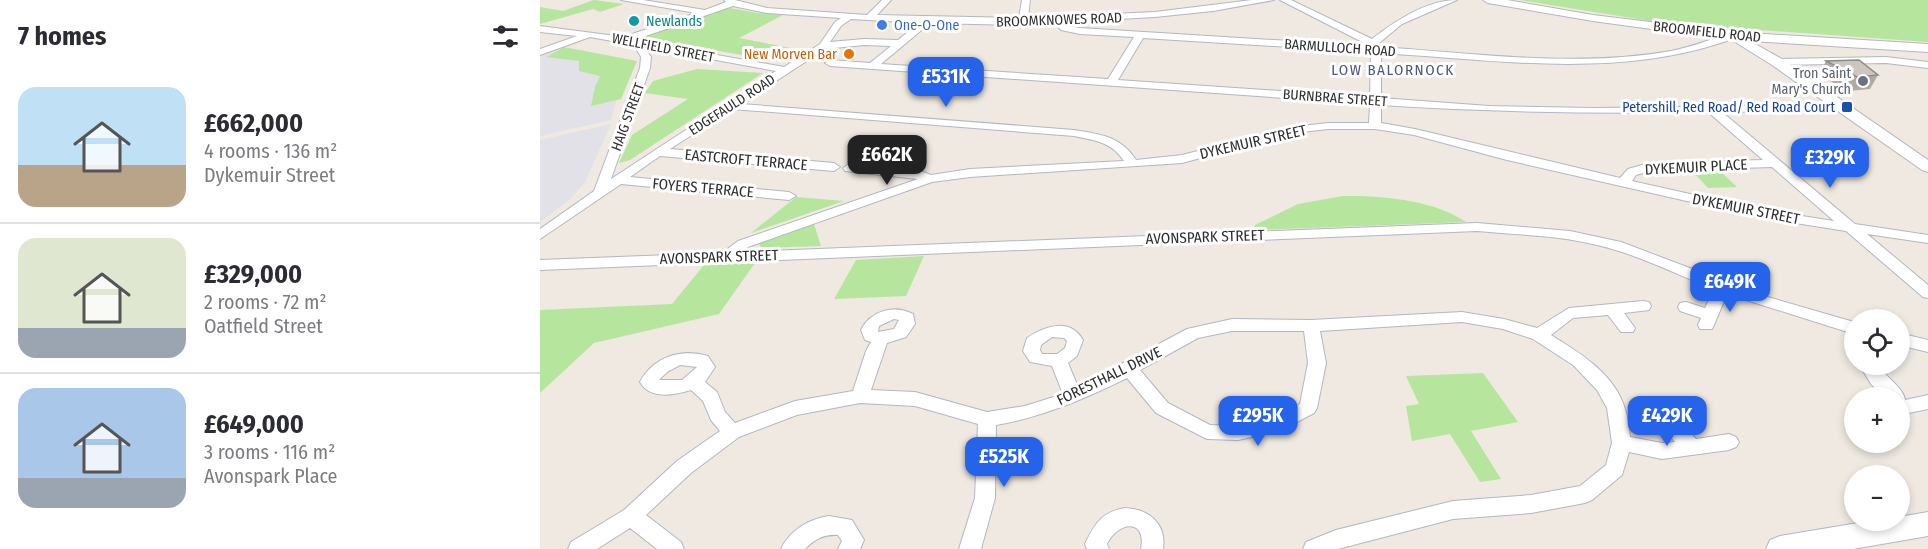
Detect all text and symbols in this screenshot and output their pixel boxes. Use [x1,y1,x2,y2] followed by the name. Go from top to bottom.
[996,9,1122,31] street label: BROOMKNOWES ROAD
[646,13,702,30] place label: Newlands
[627,14,641,28] marker: Newlands
[894,17,959,34] place label: One-O-One
[875,18,889,32] marker: One-O-One
[1652,18,1762,46] street label: BROOMFIELD ROAD
[489,20,522,53] icon: filters
[18,21,106,52] text: 7 homes
[610,30,716,66] street label: WELLFIELD STREET
[1284,36,1396,60] street label: BARMULLOCH ROAD
[744,46,837,63] place label: New Morven Bar
[842,47,856,61] marker: New Morven Bar
[904,57,988,108] pin: £531K
[1331,61,1455,79] district label: LOW BALORNOCK
[922,64,970,88] text: £531K
[1772,65,1851,98] place label: Tron Saint Mary's Church
[686,71,778,139] street label: EDGEFAULD ROAD
[1856,74,1870,88] marker: Tron Saint Mary's Church
[608,80,648,153] street label: HAIG STREET
[1282,86,1388,110] street label: BURNBRAE STREET
[1622,99,1835,116] place label: Petershill, Red Road/ Red Road Court
[1840,100,1854,114] marker: Petershill, Red Road/ Red Road Court
[204,108,303,139] text: £662,000
[66,111,138,183] icon: home
[1198,121,1308,163] street label: DYKEMUIR STREET
[845,135,929,186] pin: £662K
[1788,138,1872,189] pin: £329K
[204,139,337,163] text: 4 rooms · 136 m²
[862,142,912,166] text: £662K
[1805,145,1855,169] text: £329K
[684,146,808,174] street label: EASTCROFT TERRACE
[1644,155,1748,179] street label: DYKEMUIR PLACE
[204,163,335,187] text: Dykemuir Street
[652,175,754,201] street label: FOYERS TERRACE
[1691,190,1801,228] street label: DYKEMUIR STREET
[1145,226,1265,248] street label: AVONSPARK STREET
[659,246,779,268] street label: AVONSPARK STREET
[204,259,302,290] text: £329,000
[66,262,138,334] icon: home
[1688,262,1772,313] pin: £649K
[1704,269,1756,293] text: £649K
[204,290,326,314] text: 2 rooms · 72 m²
[1844,309,1910,531] map controls
[1844,309,1910,375] button: locate
[204,314,323,338] text: Oatfield Street
[1054,343,1164,409] street label: FORESTHALL DRIVE
[1844,387,1910,453] button: +
[1216,396,1300,447] pin: £295K
[1625,396,1709,447] pin: £429K
[1233,403,1283,427] text: £295K
[1642,403,1692,427] text: £429K
[204,409,304,440] text: £649,000
[66,412,138,484] icon: home
[962,437,1046,488] pin: £525K
[204,440,335,464] text: 3 rooms · 116 m²
[979,444,1029,468] text: £525K
[204,464,338,488] text: Avonspark Place
[1844,465,1910,531] button: −

